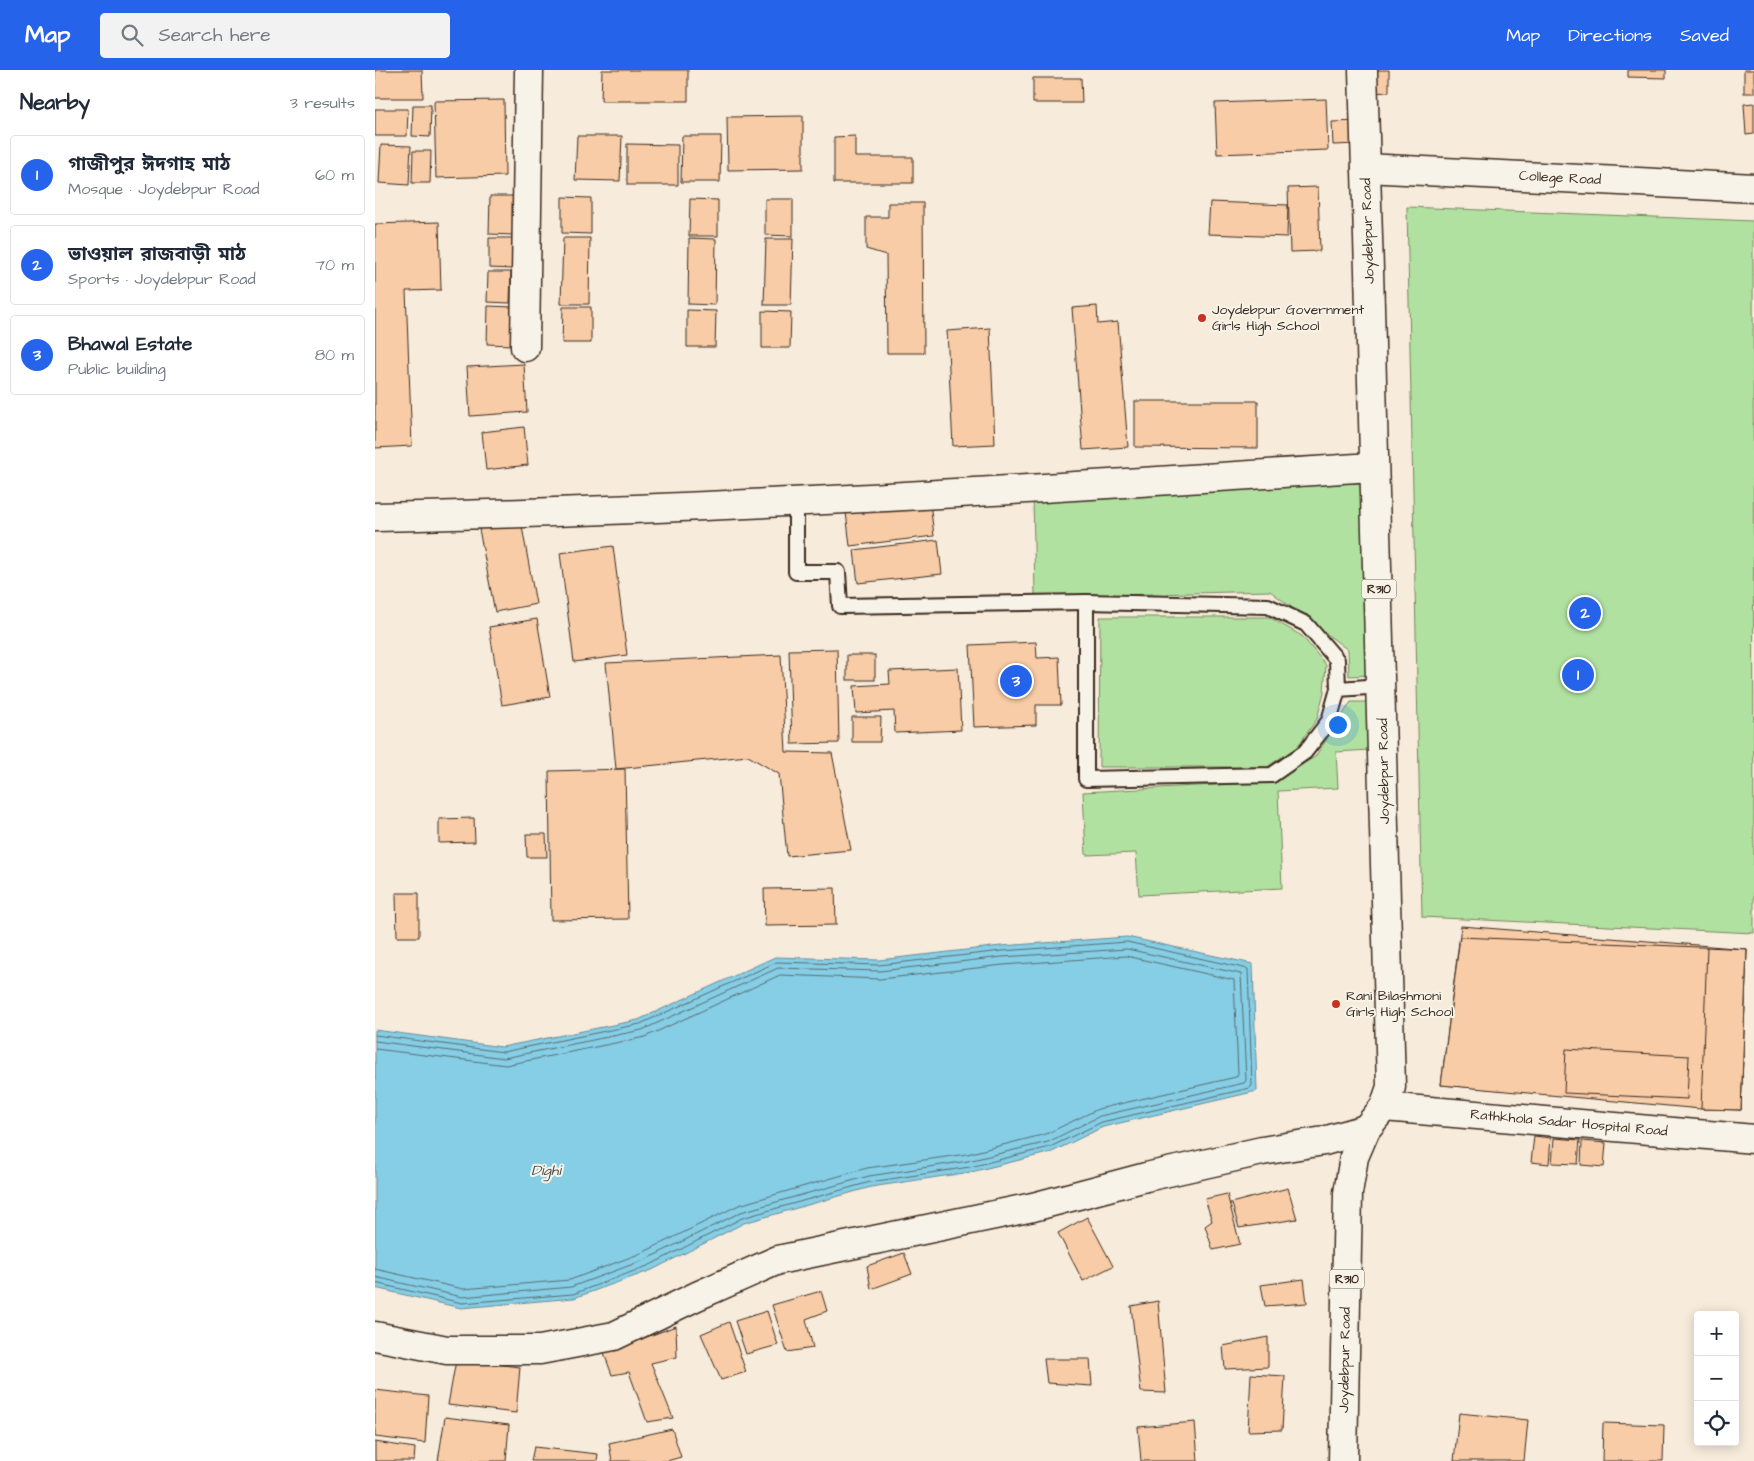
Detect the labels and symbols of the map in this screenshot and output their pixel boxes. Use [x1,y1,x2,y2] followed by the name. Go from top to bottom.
[1518,166,1602,190] street label: College Road
[1356,178,1380,284] street label: Joydebpur Road
[1212,300,1364,336] place label: Joydebpur Government Girls High School
[1196,312,1208,324] marker: Joydebpur Government Girls High School
[1361,579,1397,598] road number: R310
[1569,594,1601,632] pin: 2
[1562,656,1594,694] pin: 1
[1000,662,1032,700] pin: 3
[1325,712,1351,738] your location
[1373,718,1395,824] street label: Joydebpur Road
[1346,986,1453,1022] place label: Rani Bilashmoni Girls High School
[1330,998,1342,1010] marker: Rani Bilashmoni Girls High School
[1470,1104,1668,1142] street label: Rathkhola Sadar Hospital Road
[531,1160,562,1182] water label: Dighi
[1329,1270,1365,1288] road number: R310
[1334,1307,1356,1413] street label: Joydebpur Road

